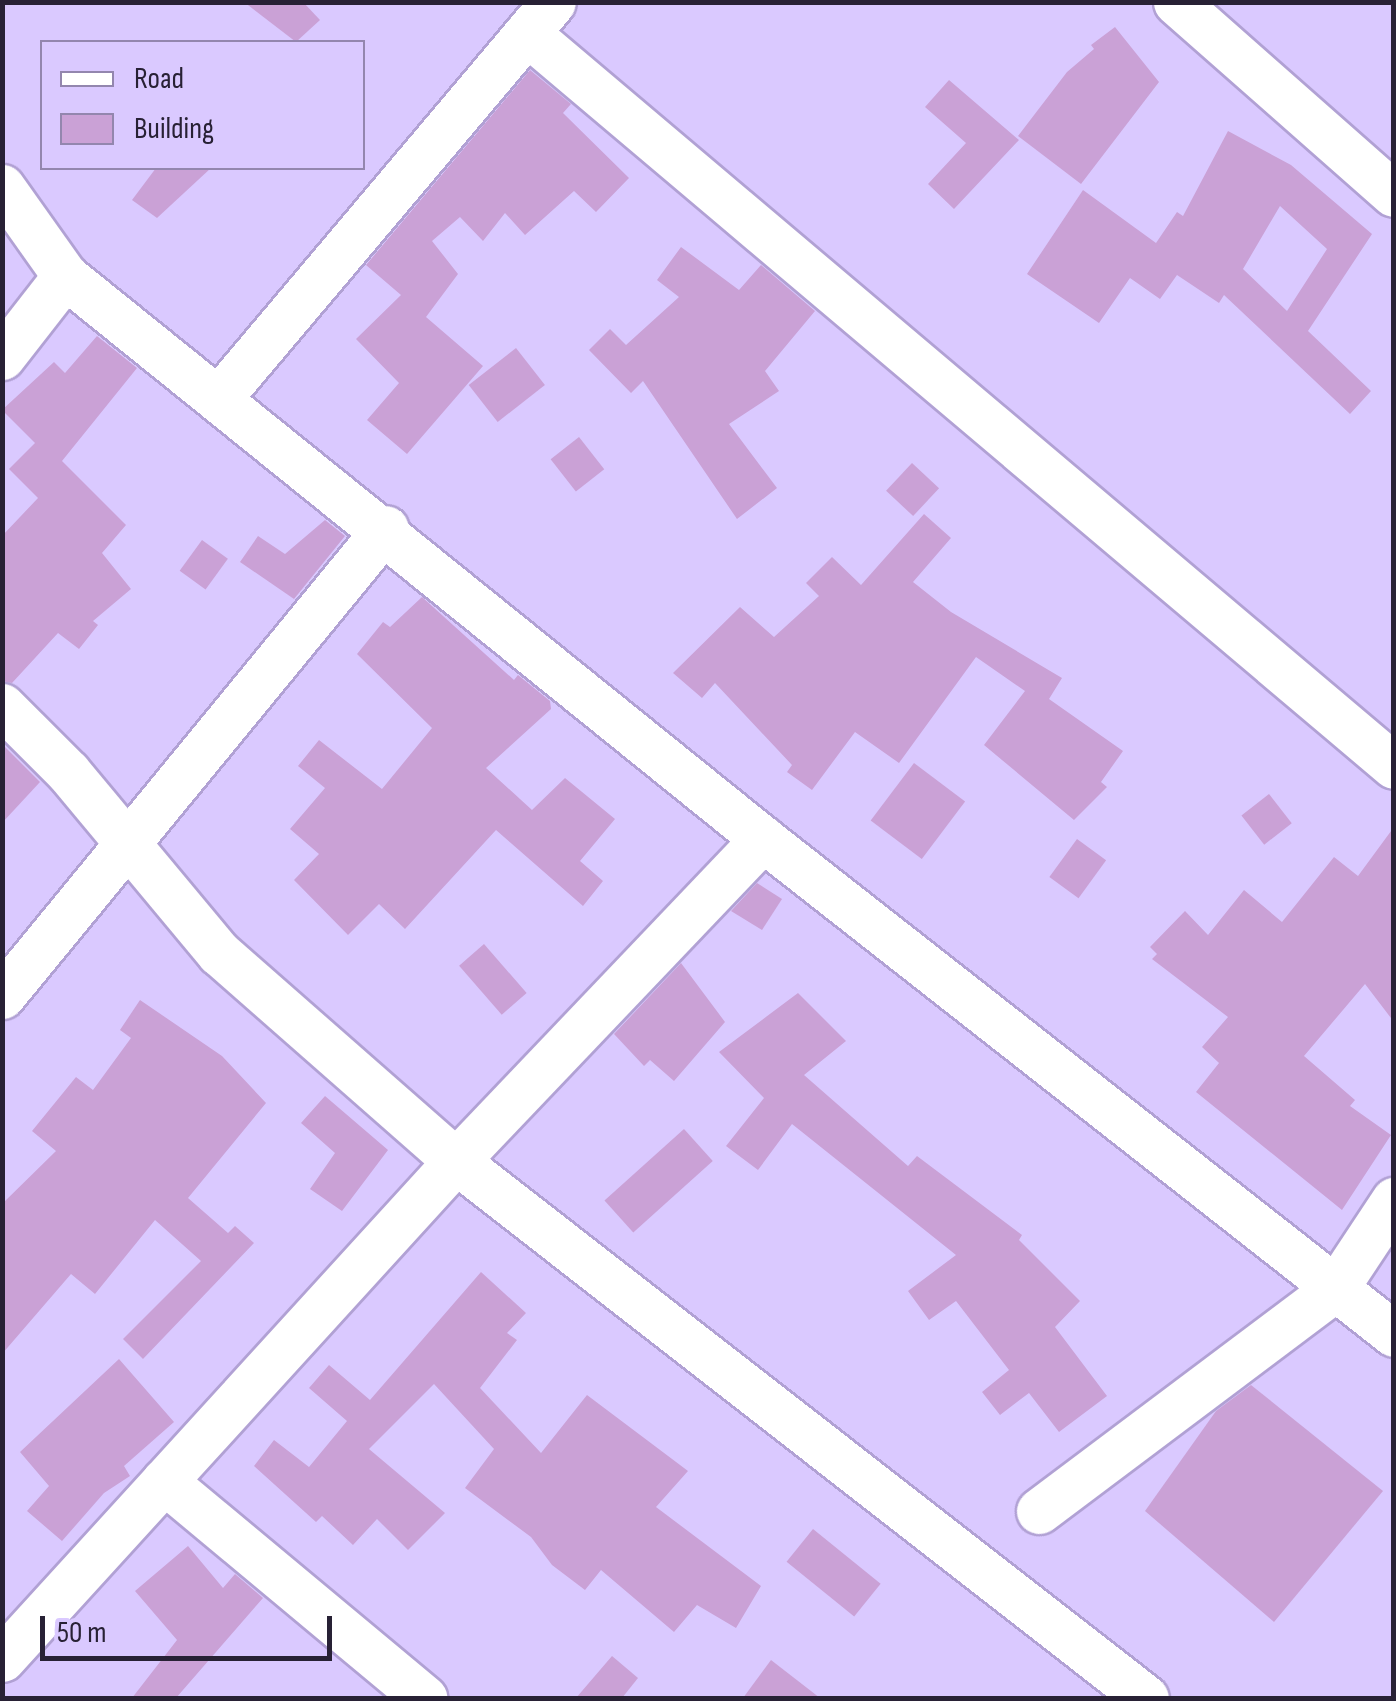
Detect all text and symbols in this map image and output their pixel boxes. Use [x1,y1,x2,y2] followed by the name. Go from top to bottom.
[40,40,365,170] legend
[134,61,184,97] text: Road
[134,111,214,147] text: Building
[45,1596,338,1658] scale bar
[57,1615,106,1651] text: 50 m

